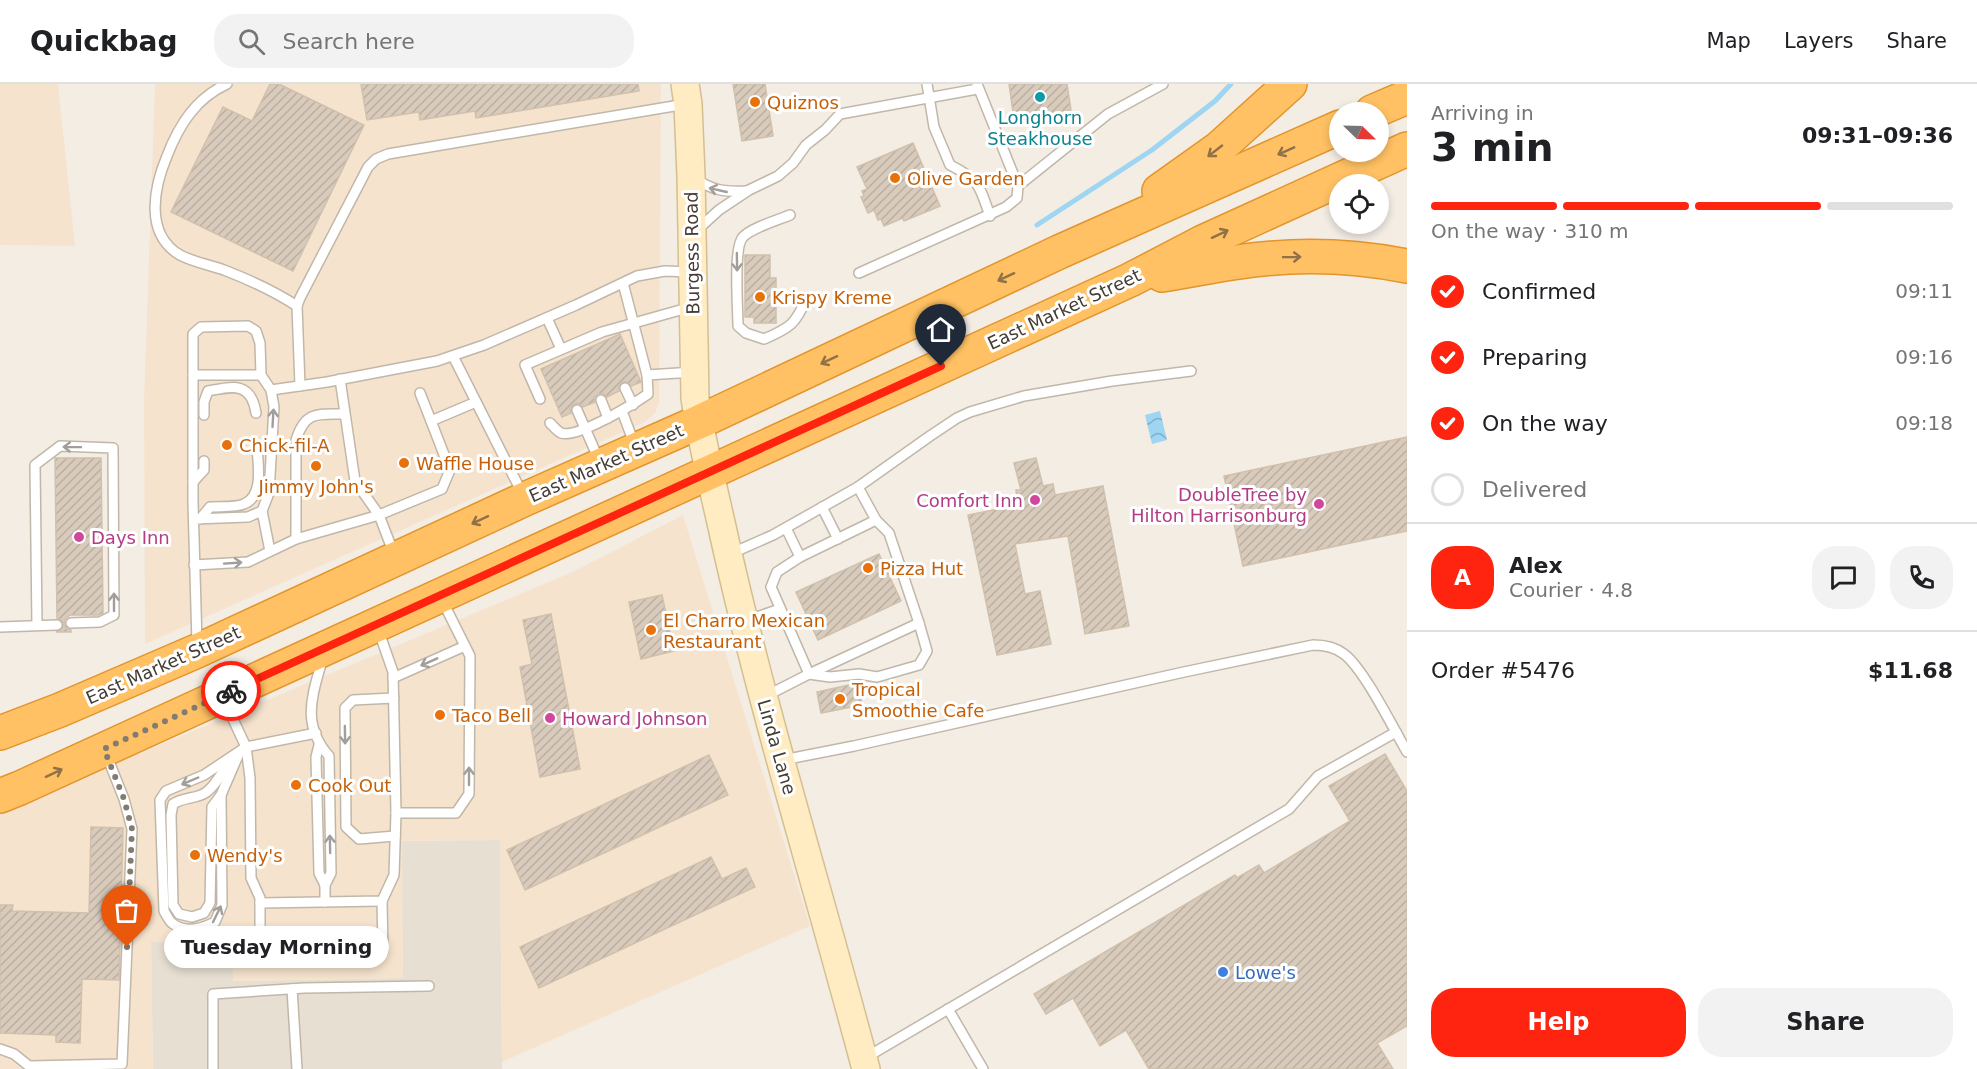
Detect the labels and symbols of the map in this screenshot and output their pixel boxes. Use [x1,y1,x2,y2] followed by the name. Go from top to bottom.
[1033,90,1047,104] marker: Longhorn Steakhouse
[767,92,839,113] place label: Quiznos
[748,95,762,109] marker: Quiznos
[1329,102,1389,162] north arrow
[987,107,1093,149] place label: Longhorn Steakhouse
[1207,145,1223,158] one-way arrow
[1277,146,1296,157] one-way arrow
[907,168,1025,189] place label: Olive Garden
[888,171,902,185] marker: Olive Garden
[709,183,728,195] one-way arrow
[680,191,704,315] street label: Burgess Road
[1210,228,1228,240] one-way arrow
[731,251,743,271] one-way arrow
[1281,251,1301,263] one-way arrow
[984,264,1144,354] street label: East Market Street
[997,272,1015,284] one-way arrow
[772,287,892,308] place label: Krispy Kreme
[753,290,767,304] marker: Krispy Kreme
[915,304,966,366] pin
[821,355,839,367] one-way arrow
[268,409,279,429] one-way arrow
[526,419,686,507] street label: East Market Street
[239,435,330,456] place label: Chick-fil-A
[220,438,234,452] marker: Chick-fil-A
[62,441,82,452] one-way arrow
[416,453,534,474] place label: Waffle House
[397,456,411,470] marker: Waffle House
[309,459,323,473] marker: Jimmy John's
[257,476,374,497] place label: Jimmy John's
[1131,484,1307,526] place label: DoubleTree by Hilton Harrisonburg
[916,490,1023,511] place label: Comfort Inn
[1028,493,1042,507] marker: Comfort Inn
[1312,497,1326,511] marker: DoubleTree by Hilton Harrisonburg
[472,515,490,526] one-way arrow
[91,527,170,548] place label: Days Inn
[72,530,86,544] marker: Days Inn
[223,557,243,568] one-way arrow
[880,558,963,579] place label: Pizza Hut
[861,561,875,575] marker: Pizza Hut
[108,592,120,612] one-way arrow
[663,610,825,652] place label: El Charro Mexican Restaurant
[83,621,243,709] street label: East Market Street
[644,623,658,637] marker: El Charro Mexican Restaurant
[421,657,439,669] one-way arrow
[201,661,261,721] courier
[851,679,984,721] place label: Tropical Smoothie Cafe
[833,692,847,706] marker: Tropical Smoothie Cafe
[753,697,801,797] street label: Linda Lane
[451,705,531,726] place label: Taco Bell
[433,708,447,722] marker: Taco Bell
[562,708,707,729] place label: Howard Johnson
[543,711,557,725] marker: Howard Johnson
[339,725,351,745] one-way arrow
[44,766,62,778] one-way arrow
[463,766,475,786] one-way arrow
[308,775,391,796] place label: Cook Out
[181,776,200,787] one-way arrow
[289,778,303,792] marker: Cook Out
[324,835,336,855] one-way arrow
[207,845,283,866] place label: Wendy's
[188,848,202,862] marker: Wendy's
[101,885,152,947] pin
[212,905,224,923] one-way arrow
[163,926,388,968] callout: Tuesday Morning
[1235,962,1296,983] place label: Lowe's
[1216,965,1230,979] marker: Lowe's

